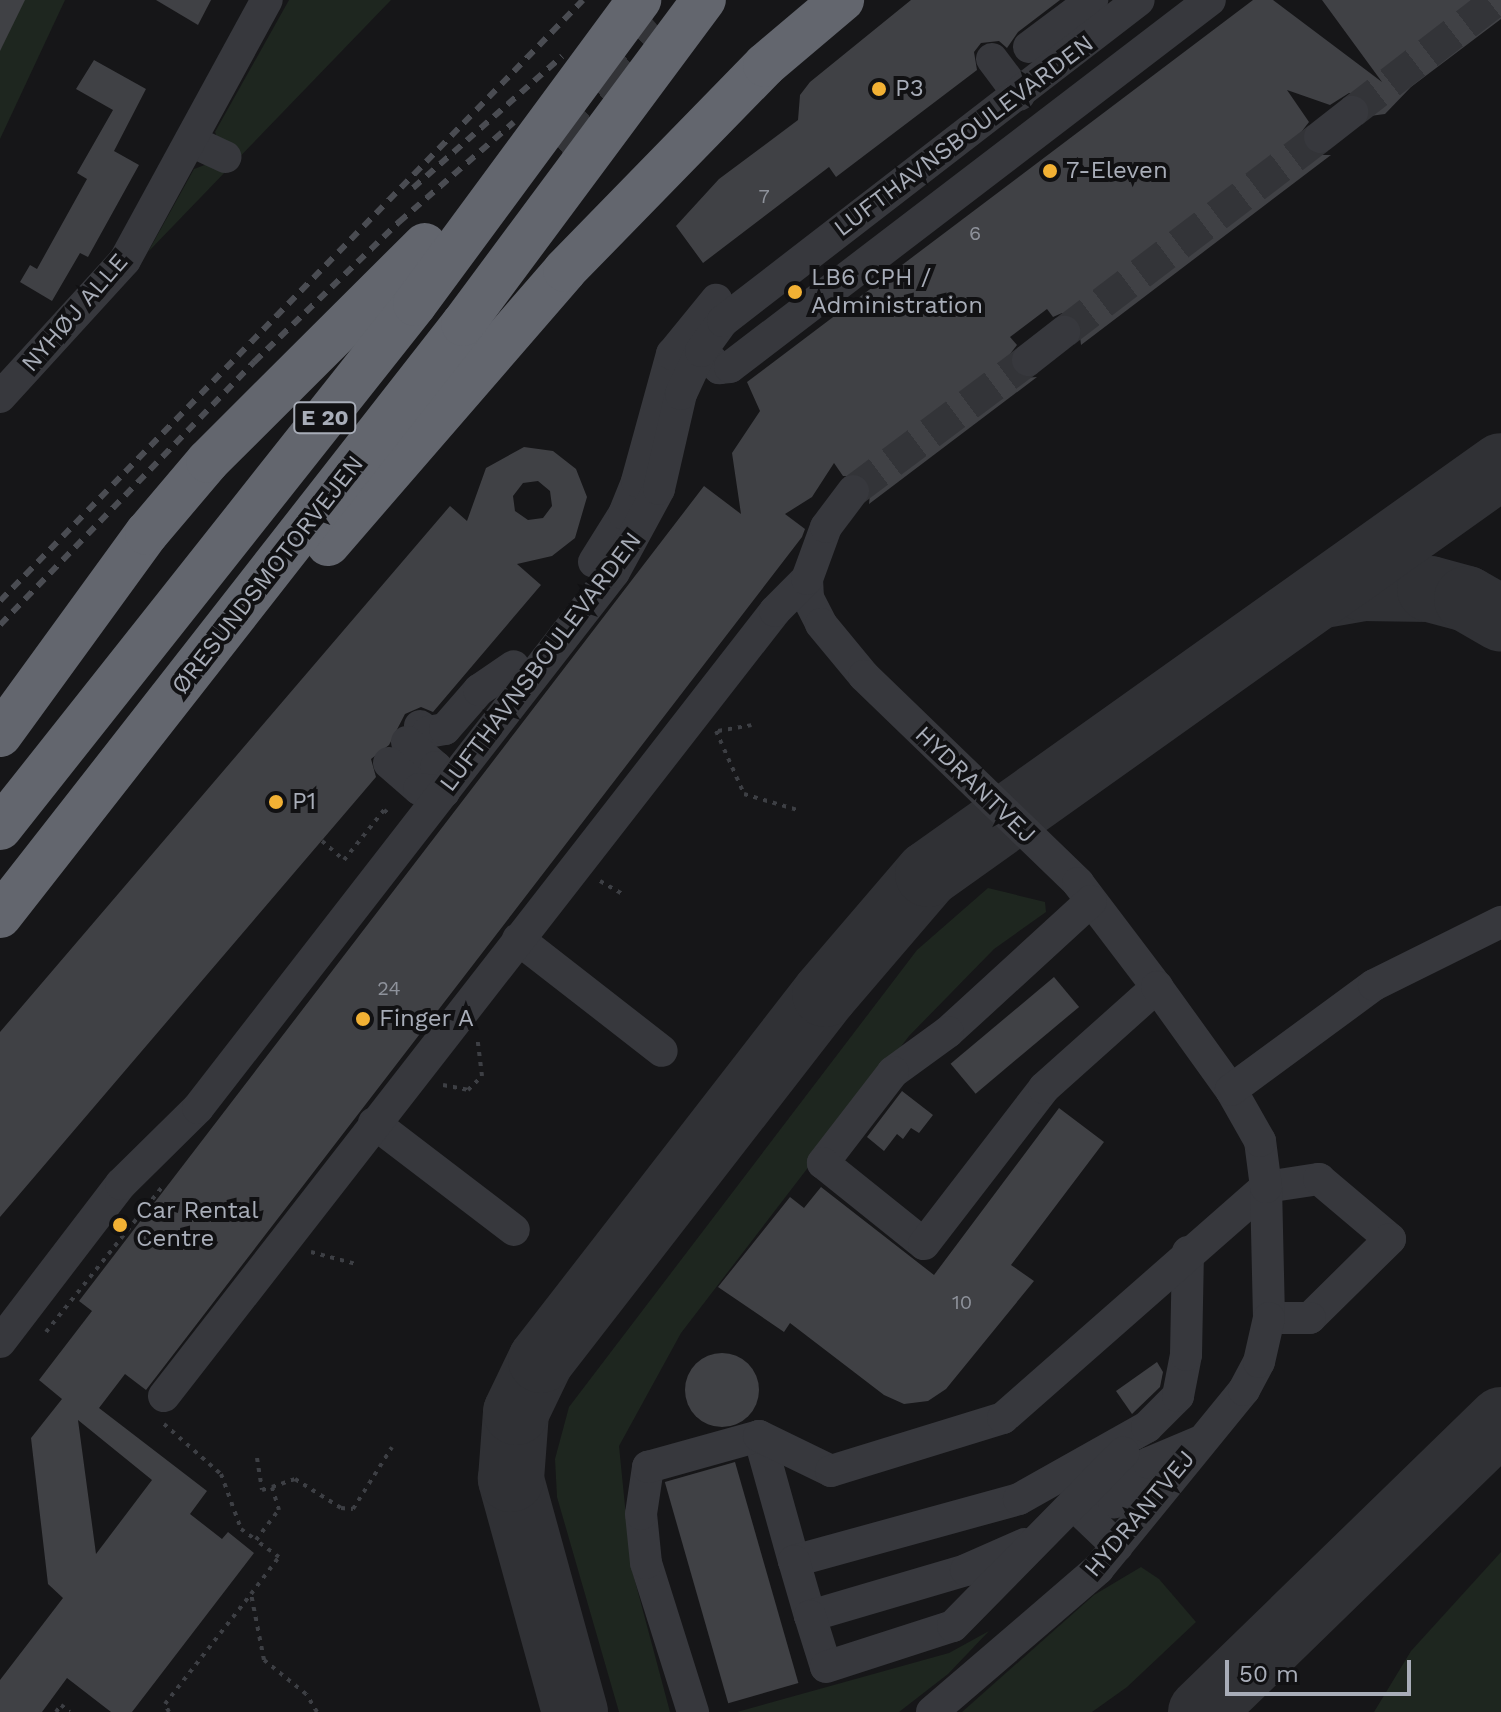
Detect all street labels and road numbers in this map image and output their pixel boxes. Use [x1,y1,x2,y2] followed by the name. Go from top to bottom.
[829,29,1099,243] street label: LUFTHAVNSBOULEVARDEN
[16,248,134,378] street label: NYHØJ ALLE
[293,400,357,436] road number: E 20
[166,450,370,700] street label: ØRESUNDSMOTORVEJEN
[434,527,648,797] street label: LUFTHAVNSBOULEVARDEN
[909,720,1041,850] street label: HYDRANTVEJ
[1079,1445,1201,1583] street label: HYDRANTVEJ

